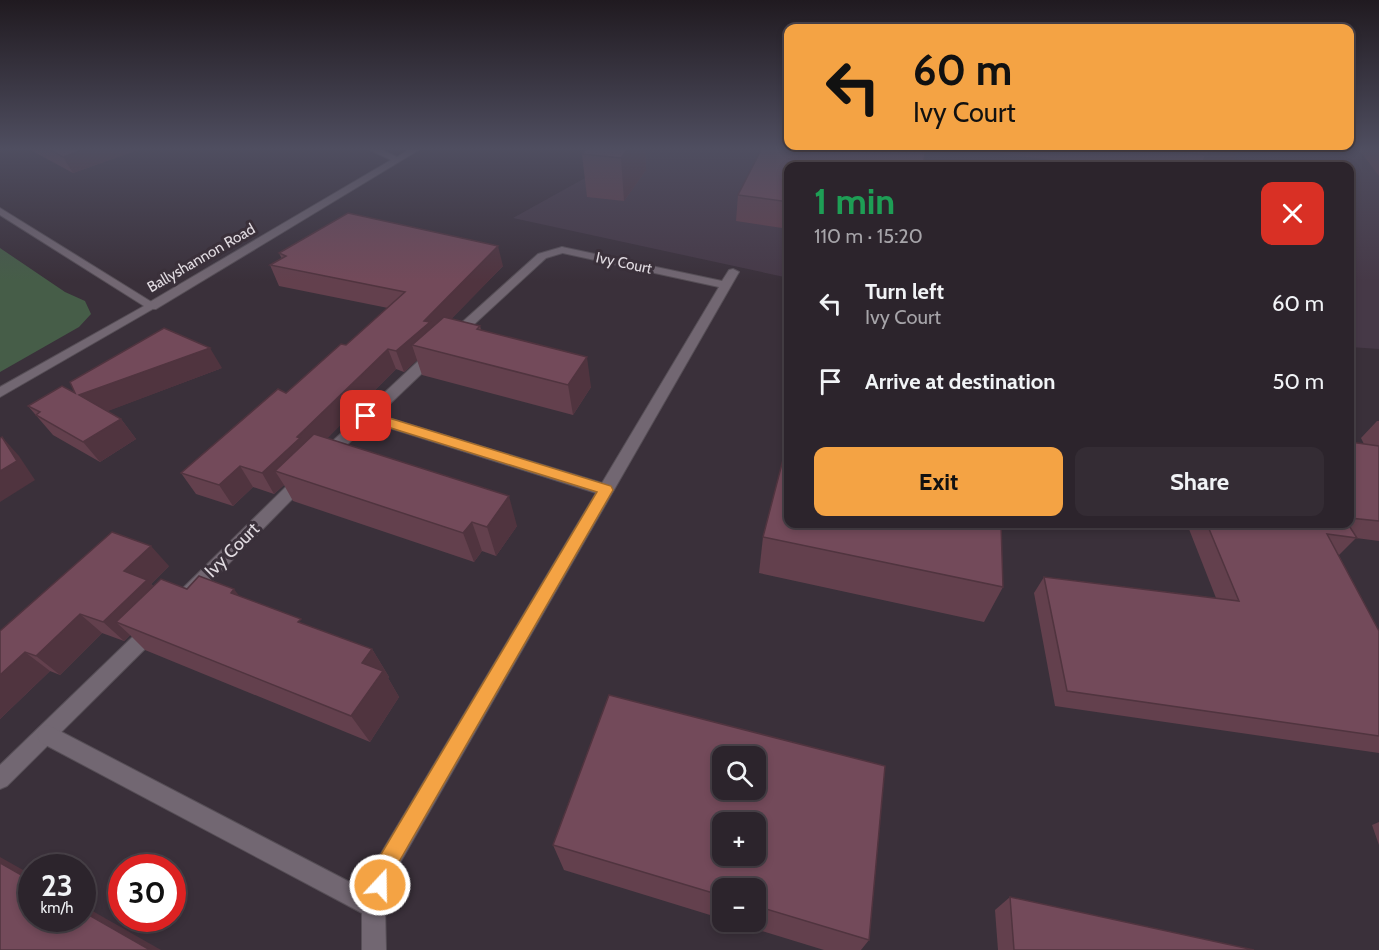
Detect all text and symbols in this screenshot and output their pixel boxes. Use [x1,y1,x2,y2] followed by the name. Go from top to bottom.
[913,44,1012,96] text: 60 m
[814,48,892,126] icon: left
[913,96,1016,129] text: Ivy Court
[814,179,895,223] text: 1 min
[1261,182,1324,245] button: close
[144,220,258,296] street label: Ballyshannon Road
[814,224,923,248] text: 110 m · 15:20
[594,248,654,278] street label: Ivy Court
[865,278,944,305] text: Turn left
[814,287,847,320] icon: left
[1272,290,1324,317] text: 60 m
[865,305,941,329] text: Ivy Court
[814,365,847,398] icon: arrive
[865,368,1055,395] text: Arrive at destination
[1272,368,1324,395] text: 50 m
[340,390,391,441] pin
[349,399,382,432] icon: arrive
[814,447,1063,516] button: Exit
[1075,447,1324,516] button: Share
[200,518,264,582] street label: Ivy Court
[712,746,766,932] map controls
[712,746,766,800] button: search
[712,812,766,866] button: +
[348,853,412,917] position arrow
[108,854,186,932] speed limit sign: 30
[41,867,73,904] text: 23
[712,878,766,932] button: −
[41,899,73,917] text: km/h

